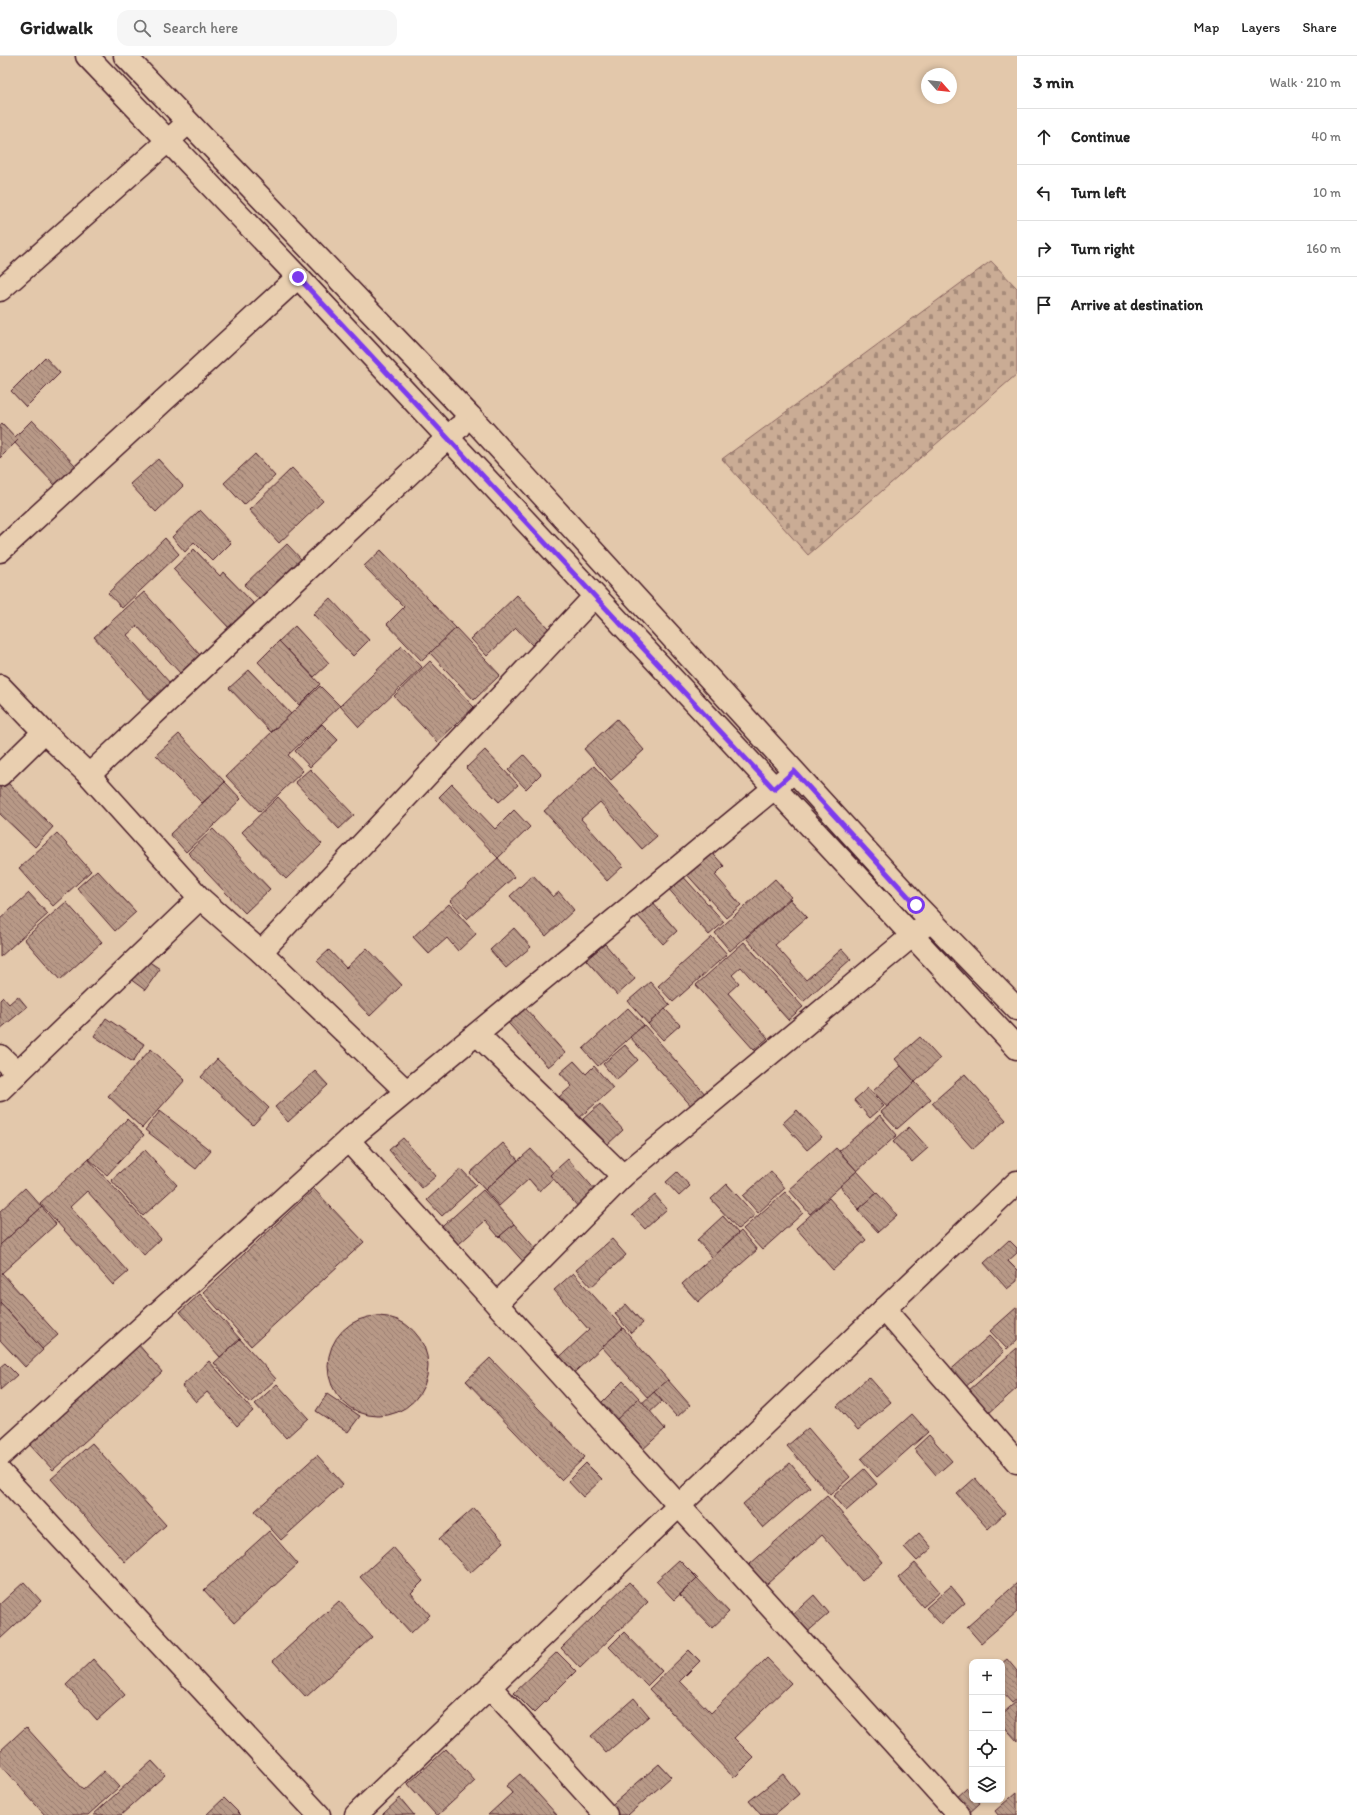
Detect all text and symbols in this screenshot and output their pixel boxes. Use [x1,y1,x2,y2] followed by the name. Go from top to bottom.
[117,10,397,46] search box
[20,16,93,39] text: Gridwalk
[131,17,153,39] icon: search
[163,19,238,37] text: Search here
[1194,19,1219,36] text: Map
[1241,19,1280,36] text: Layers
[1302,19,1337,36] text: Share
[921,68,957,104] north arrow
[1033,72,1074,92] text: 3 min
[1270,75,1341,90] text: Walk · 210 m
[1033,126,1055,148] icon: ahead
[1071,128,1130,146] text: Continue
[1311,129,1341,144] text: 40 m
[1033,182,1055,204] icon: left
[1071,184,1126,202] text: Turn left
[1313,185,1341,200] text: 10 m
[1033,238,1055,260] icon: right
[1071,240,1135,258] text: Turn right
[1306,241,1341,256] text: 160 m
[289,268,307,286] route end
[1033,294,1055,316] icon: arrive
[1071,296,1203,314] text: Arrive at destination
[907,896,925,914] route start
[969,1659,1005,1803] map controls
[969,1659,1005,1695] button: +
[969,1695,1005,1731] button: −
[969,1731,1005,1767] button: locate
[969,1767,1005,1803] button: layers

